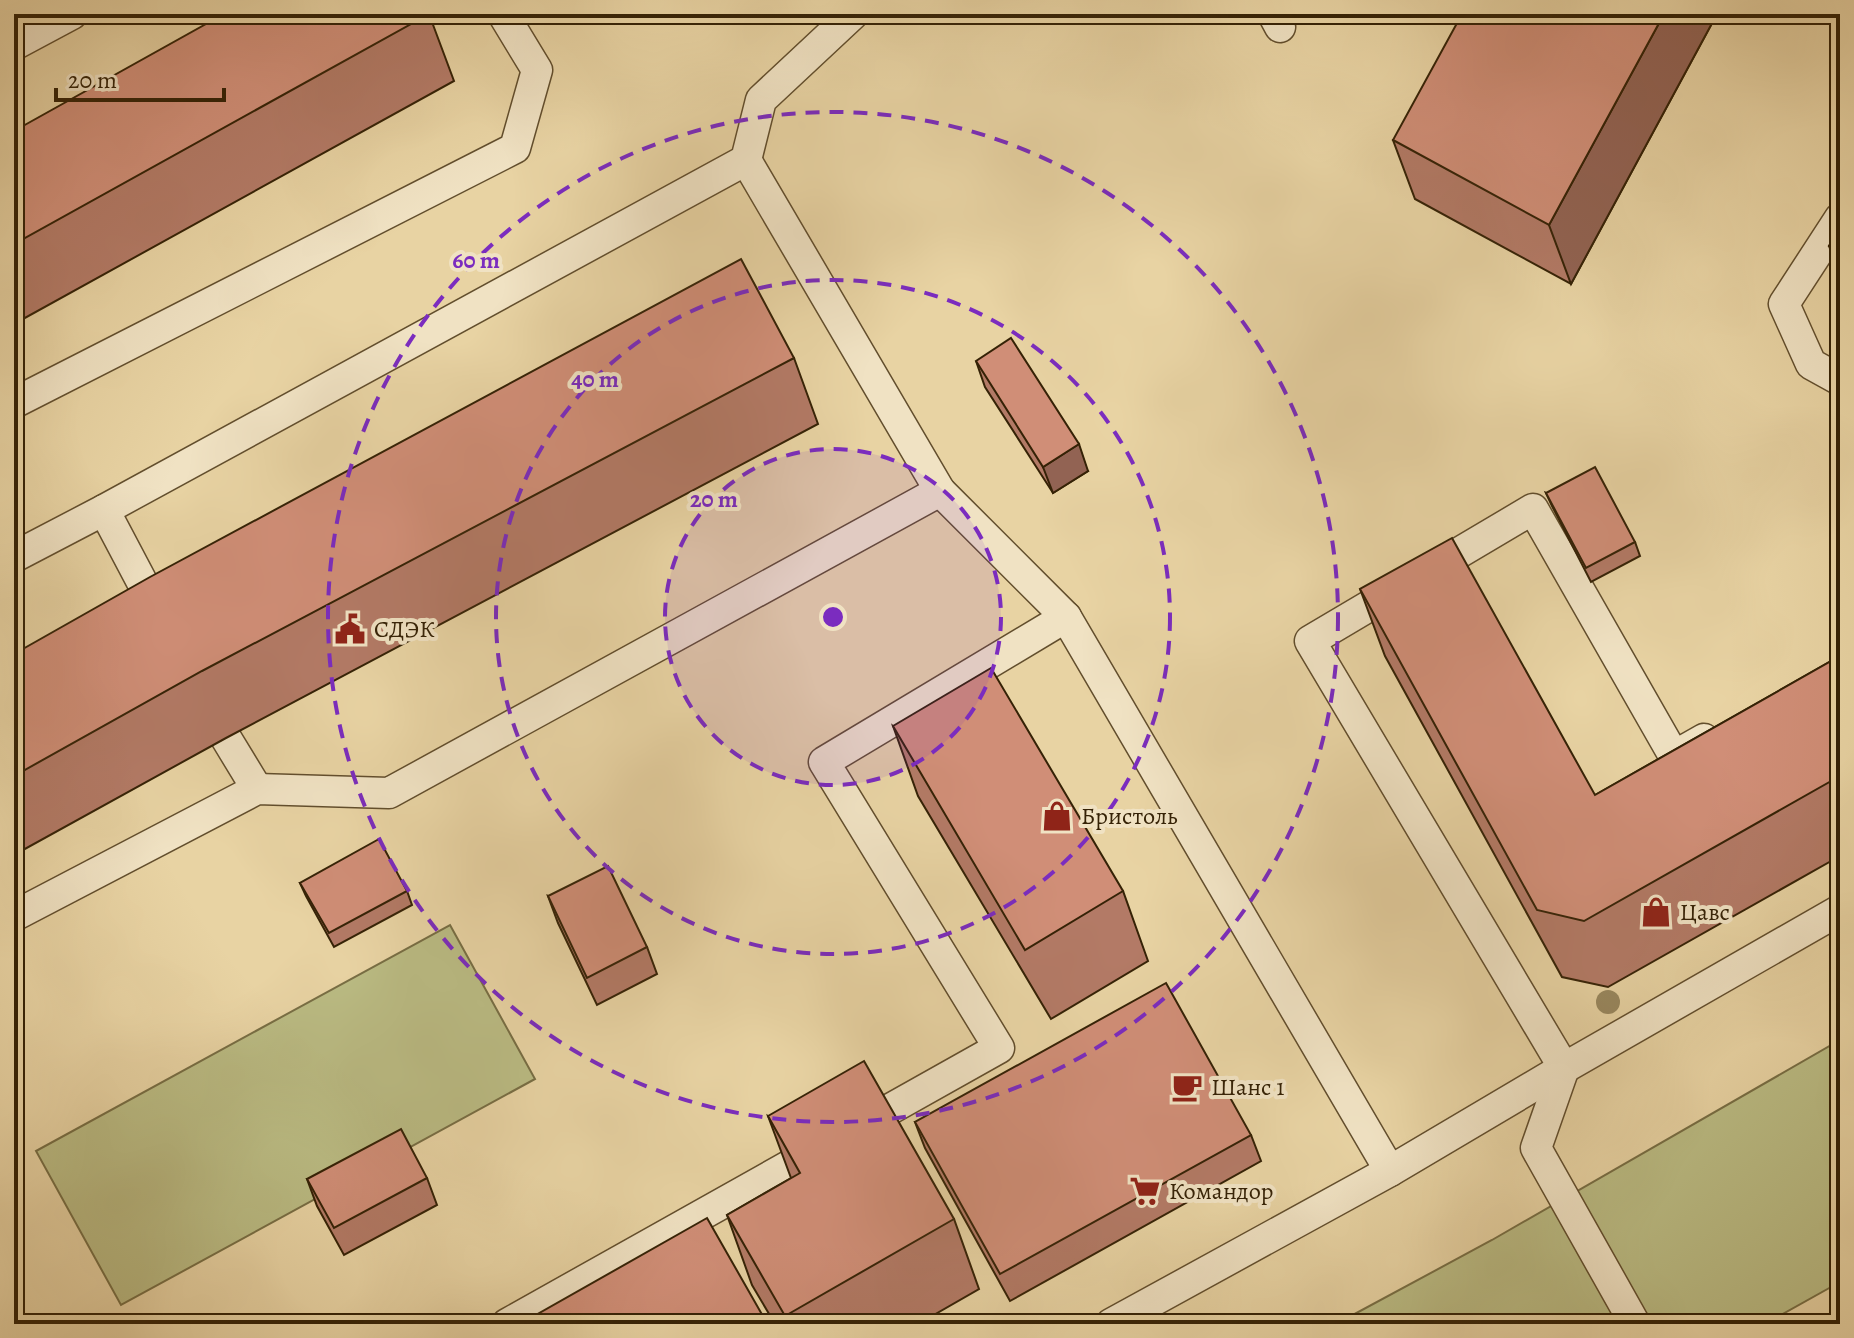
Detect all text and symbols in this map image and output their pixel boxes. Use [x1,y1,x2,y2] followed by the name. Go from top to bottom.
[56,52,224,102] scale bar
[68,64,117,96] text: 20 m
[452,244,500,276] text: 60 m
[571,363,619,395] text: 40 m
[690,483,738,515] text: 20 m
[819,603,847,631] centre of rings
[333,612,367,646] public building icon: СДЭК
[374,613,435,645] place label: СДЭК
[1040,799,1074,833] shop icon: Бристоль
[1081,800,1178,832] place label: Бристоль
[1639,895,1673,929] shop icon: Цавс
[1680,896,1730,928] place label: Цавс
[1170,1070,1204,1104] cafe icon: Шанс 1
[1211,1071,1284,1103] place label: Шанс 1
[1128,1174,1162,1208] supermarket icon: Командор
[1169,1175,1273,1207] place label: Командор

